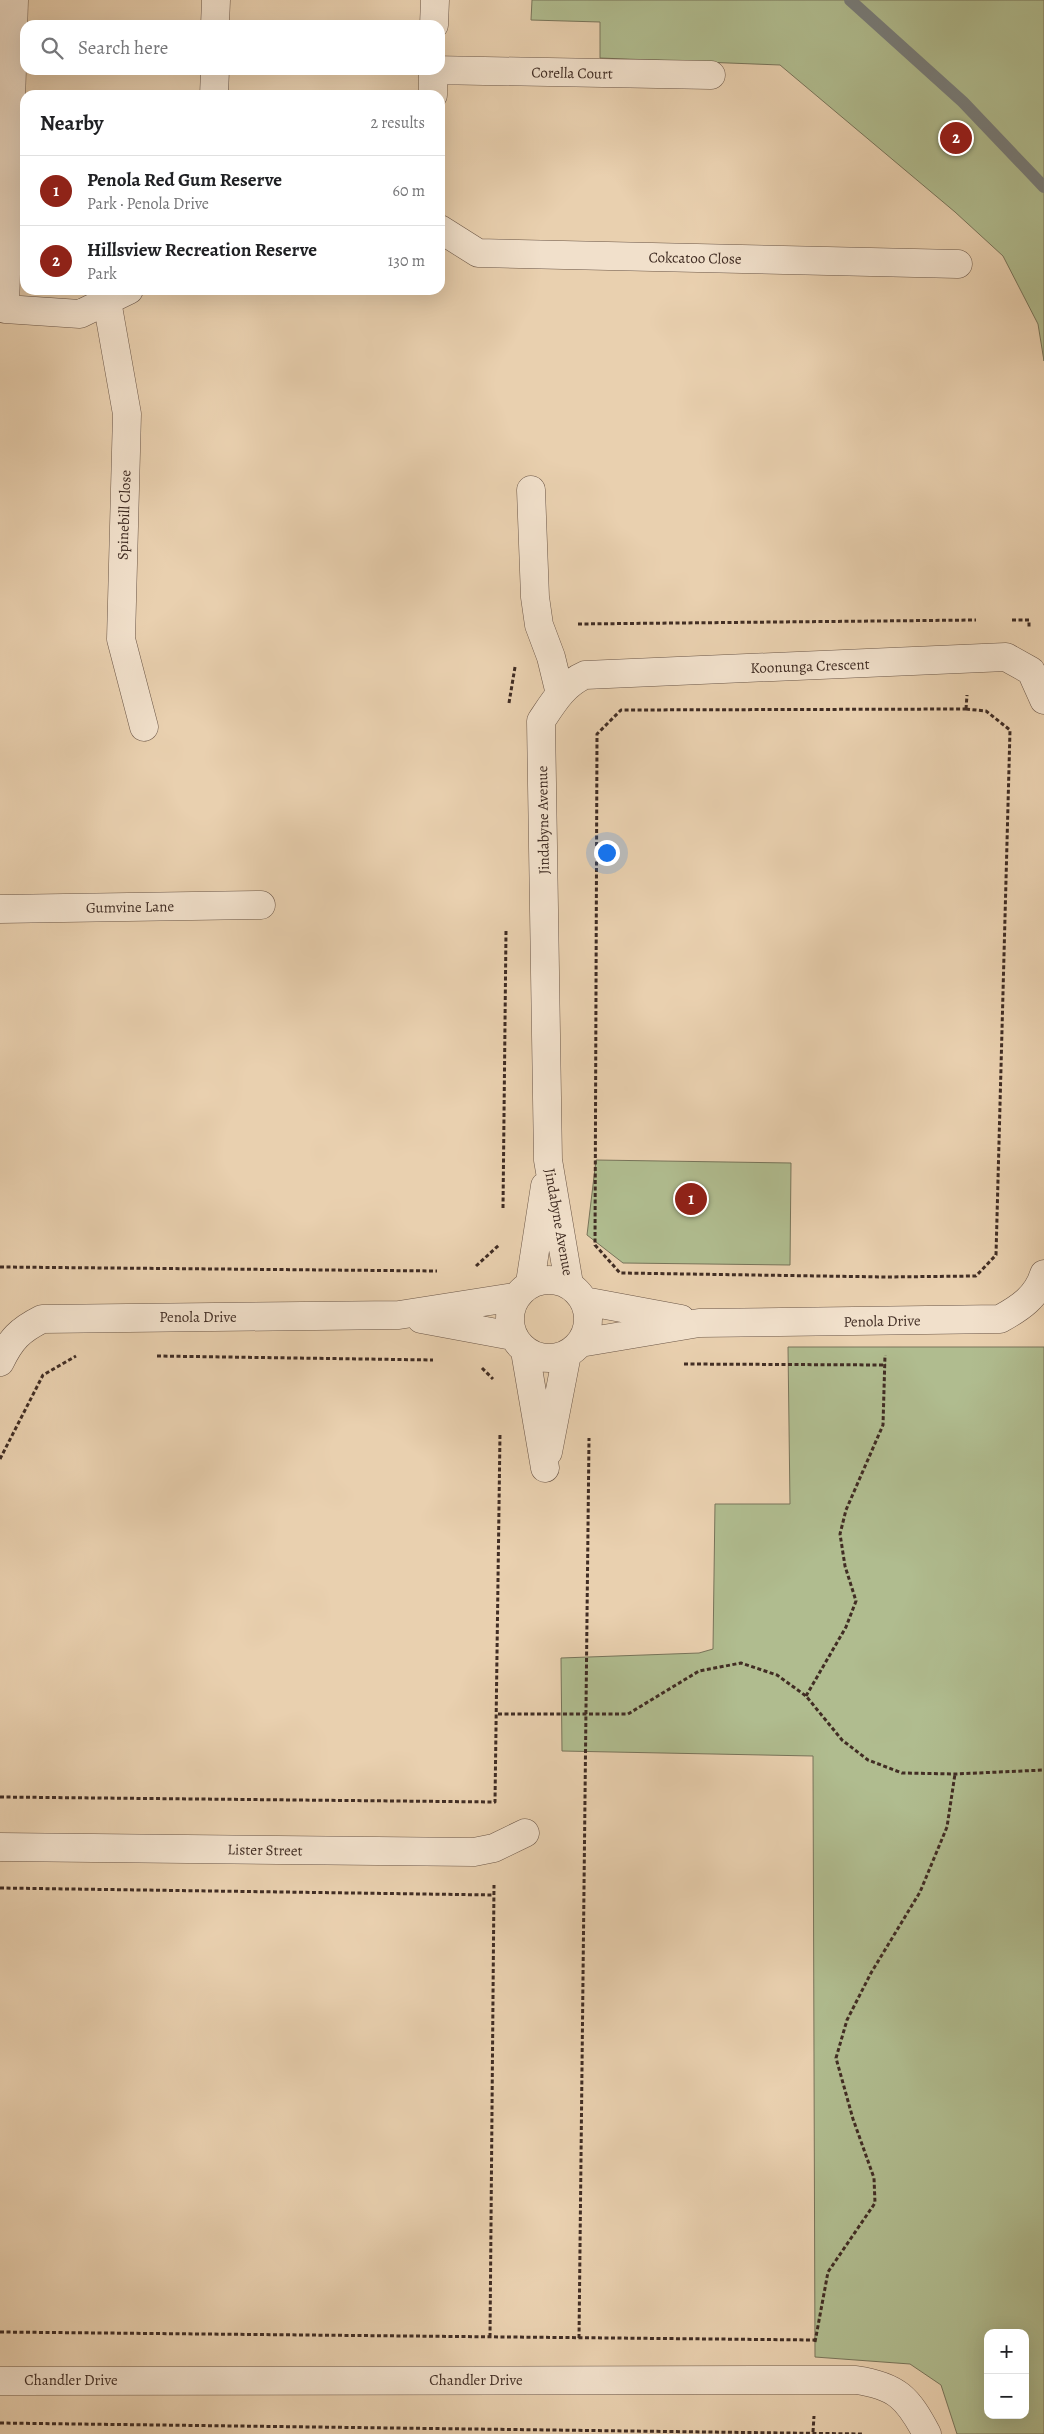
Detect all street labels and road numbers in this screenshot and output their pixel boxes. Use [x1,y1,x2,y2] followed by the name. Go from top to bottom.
[531,62,613,84] street label: Corella Court
[648,247,742,269] street label: Cokcatoo Close
[112,469,136,561] street label: Spinebill Close
[750,654,870,678] street label: Koonunga Crescent
[532,765,554,875] street label: Jindabyne Avenue
[86,896,175,918] street label: Gumvine Lane
[540,1167,578,1278] street label: Jindabyne Avenue
[159,1307,237,1327] street label: Penola Drive
[843,1310,921,1332] street label: Penola Drive
[227,1839,303,1861] street label: Lister Street
[24,2370,118,2390] street label: Chandler Drive
[429,2370,523,2390] street label: Chandler Drive

